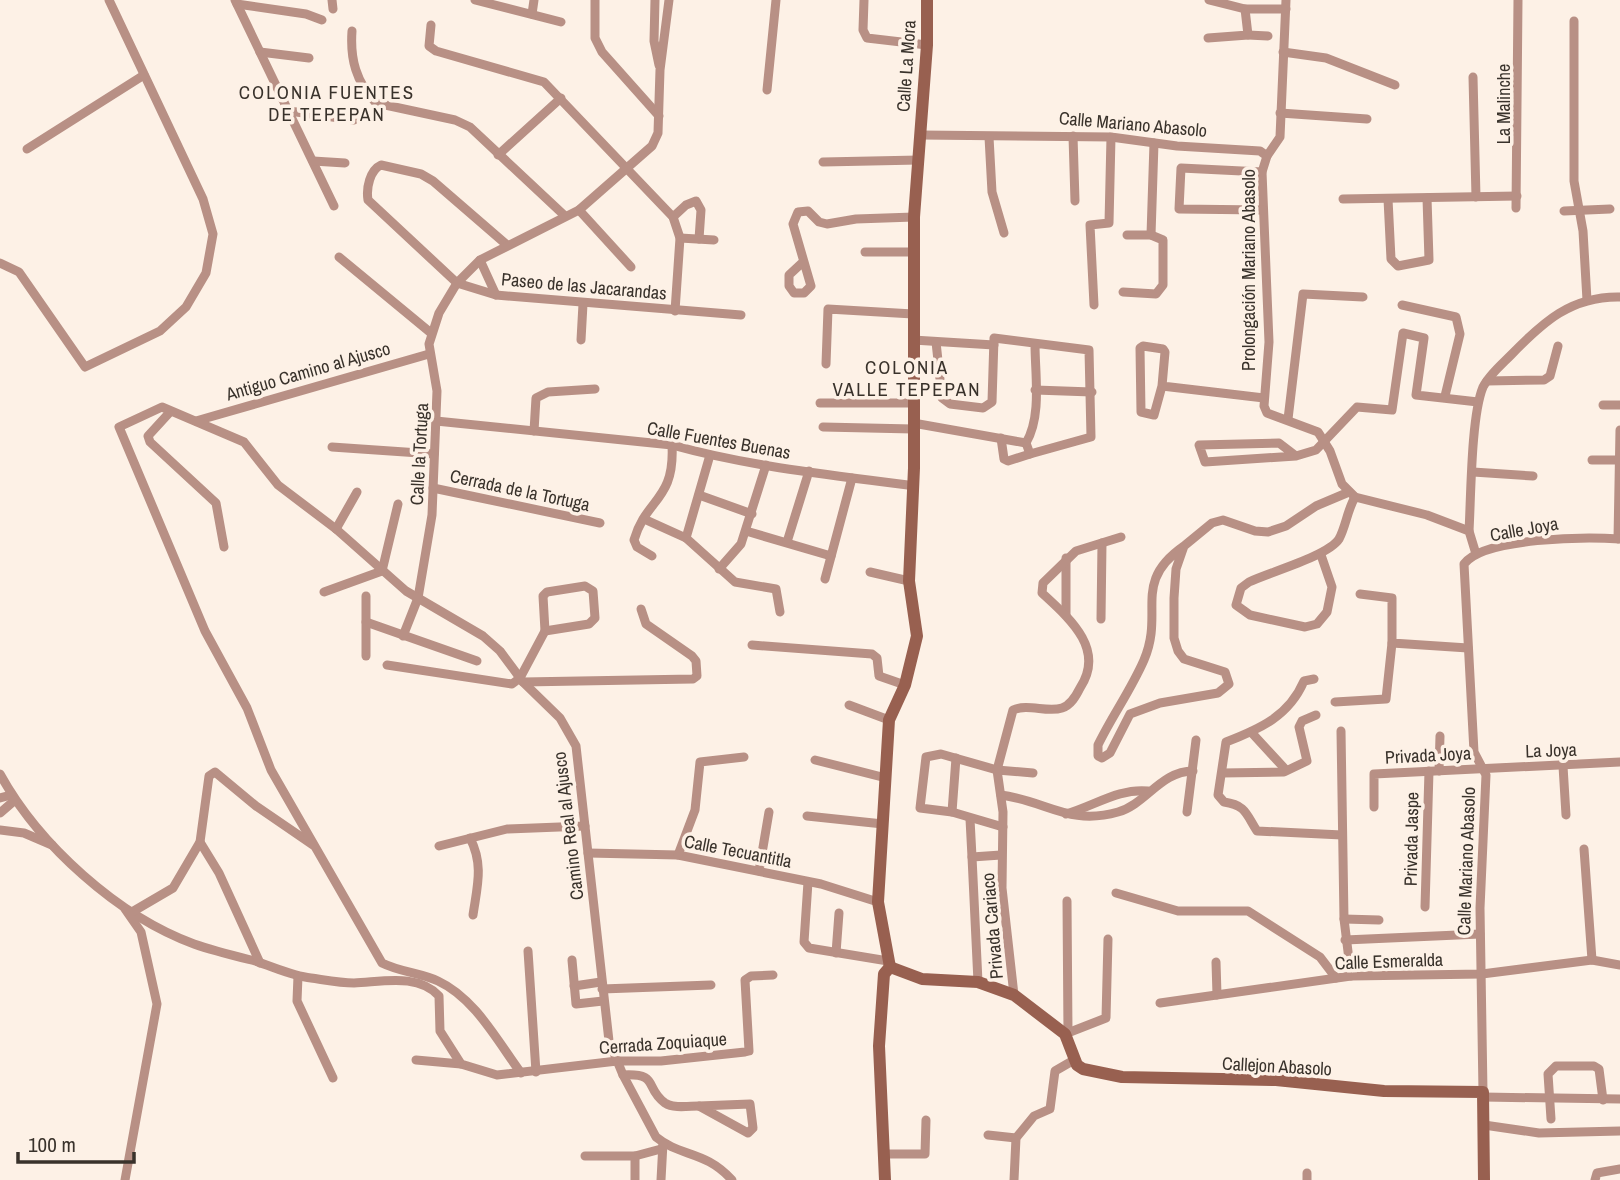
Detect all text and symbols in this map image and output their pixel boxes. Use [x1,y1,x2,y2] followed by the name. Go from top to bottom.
[890,19,922,113] street label: Calle La Mora
[1491,64,1516,144] street label: La Malinche
[239,79,415,127] district label: COLONIA FUENTES DE TEPEPAN
[1058,105,1208,143] street label: Calle Mariano Abasolo
[1236,169,1261,371] street label: Prolongación Mariano Abasolo
[500,266,668,306] street label: Paseo de las Jacarandas
[222,336,393,407] street label: Antiguo Camino al Ajusco
[832,354,982,402] district label: COLONIA VALLE TEPEPAN
[404,402,434,506] street label: Calle la Tortuga
[645,415,793,465] street label: Calle Fuentes Buenas
[448,463,592,517] street label: Cerrada de la Tortuga
[1488,511,1560,547] street label: Calle Joya
[1525,737,1577,763] street label: La Joya
[1384,740,1472,770] street label: Privada Joya
[546,750,590,902] street label: Camino Real al Ajusco
[1451,786,1481,936] street label: Calle Mariano Abasolo
[1398,792,1424,886] street label: Privada Jaspe
[682,828,794,874] street label: Calle Tecuantitla
[975,872,1009,980] street label: Privada Cariaco
[1334,947,1444,975] street label: Calle Esmeralda
[598,1026,728,1060] street label: Cerrada Zoquiaque
[1221,1051,1333,1081] street label: Callejon Abasolo
[18,1120,133,1164] scale bar
[28,1130,76,1159] text: 100 m

